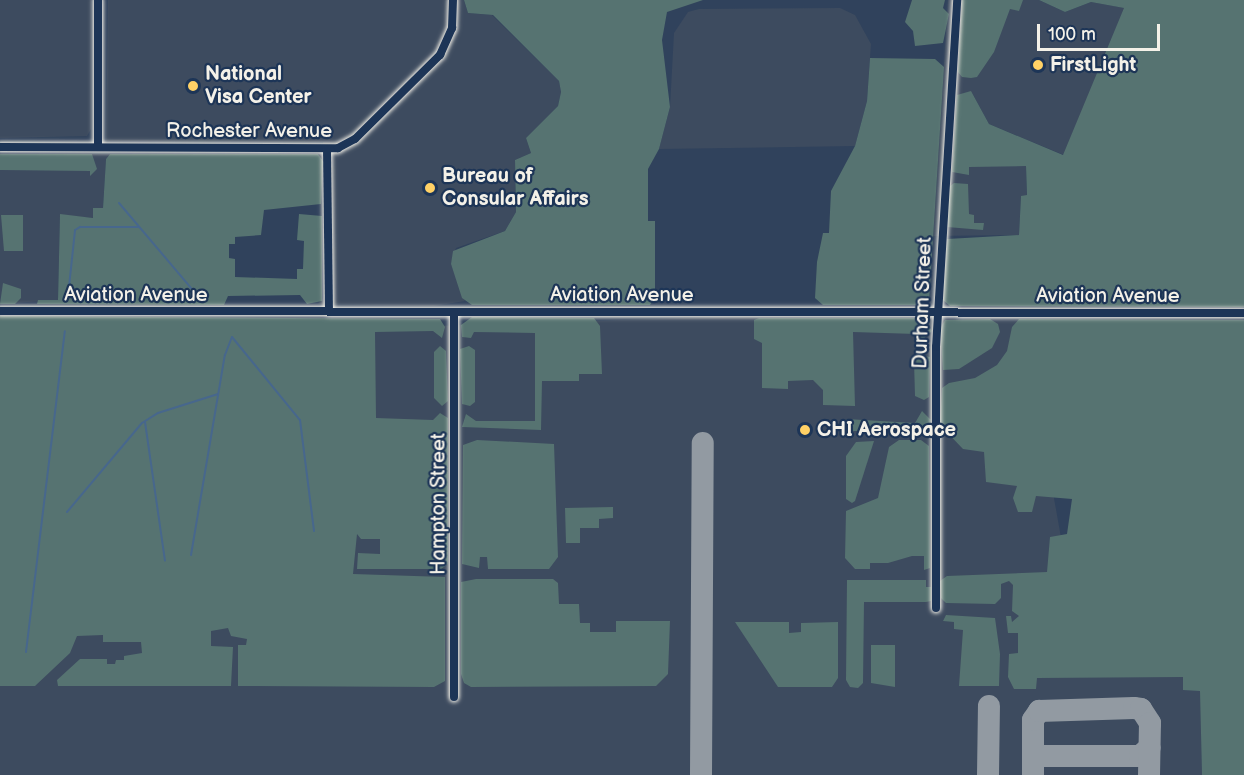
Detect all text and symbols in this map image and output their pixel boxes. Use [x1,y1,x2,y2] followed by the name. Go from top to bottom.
[1040,12,1163,50] scale bar
[1048,24,1096,45] text: 100 m
[1050,53,1136,77] place label: FirstLight
[1031,58,1045,72] marker: FirstLight
[205,62,311,109] place label: National Visa Center
[186,79,200,93] marker: National Visa Center
[166,119,332,143] street label: Rochester Avenue
[442,164,589,211] place label: Bureau of Consular Affairs
[423,181,437,195] marker: Bureau of Consular Affairs
[909,237,937,369] street label: Durham Street
[64,283,208,307] street label: Aviation Avenue
[550,283,694,307] street label: Aviation Avenue
[1036,284,1180,308] street label: Aviation Avenue
[817,418,956,442] place label: CHI Aerospace
[798,423,812,437] marker: CHI Aerospace
[427,433,451,575] street label: Hampton Street

